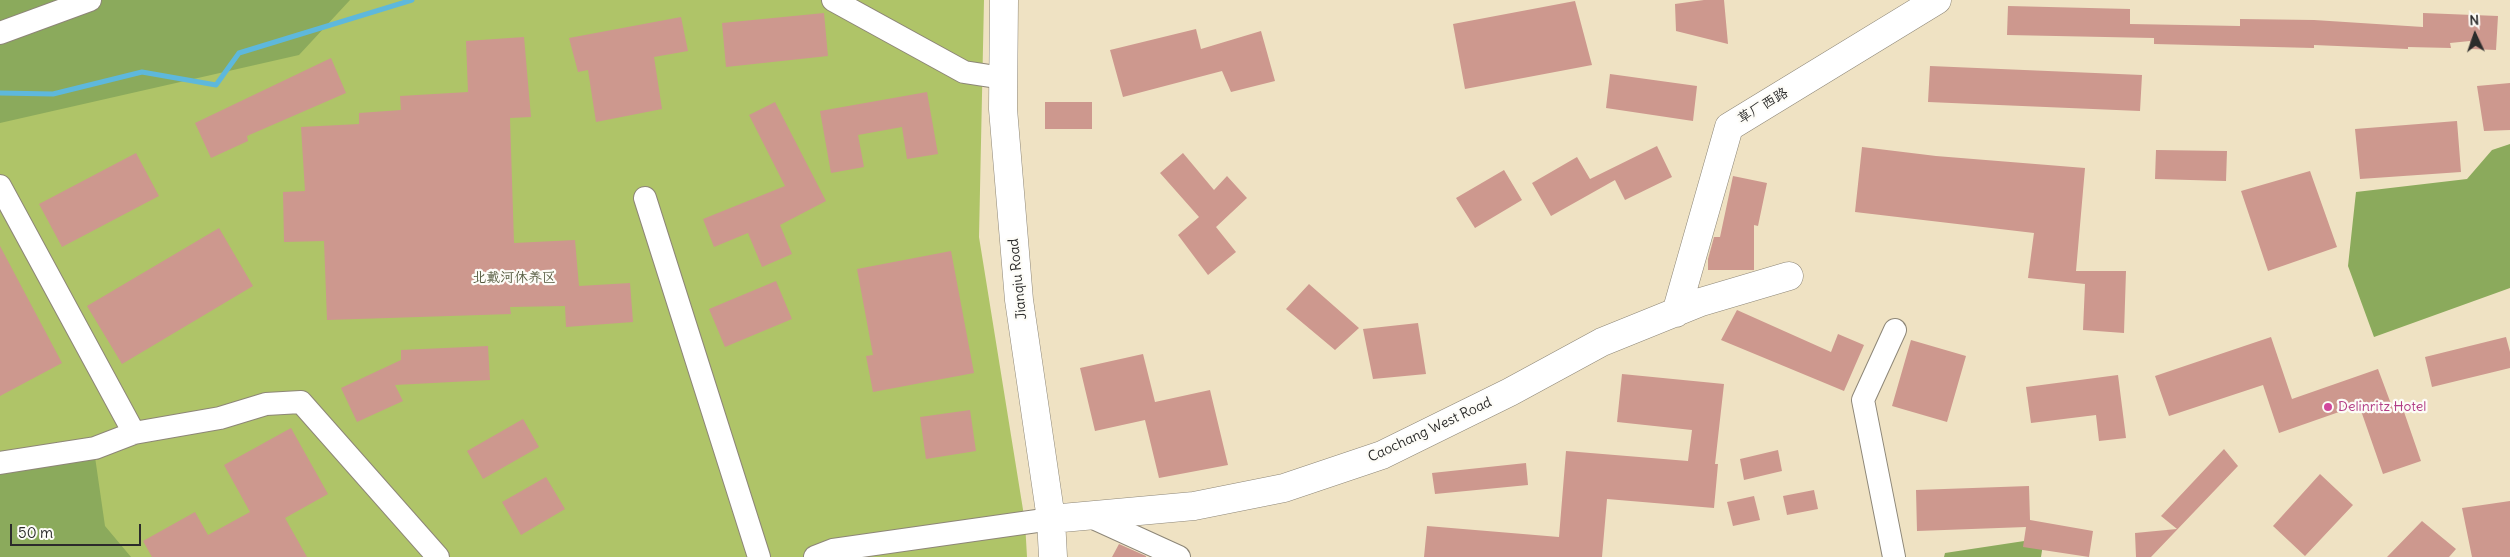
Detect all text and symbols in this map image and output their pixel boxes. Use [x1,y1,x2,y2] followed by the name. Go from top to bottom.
[2450,10,2500,60] north arrow
[2469,11,2480,29] text: N
[1735,84,1791,128] street label: 草厂西路
[1005,237,1031,321] street label: Jianqiu Road
[472,270,556,286] park label: 北戴河休养区
[1366,394,1494,466] street label: Caochang West Road
[2338,399,2427,415] place label: Delinritz Hotel
[2322,401,2334,413] marker: Delinritz Hotel
[12,514,144,546] scale bar
[18,523,53,542] text: 50 m

